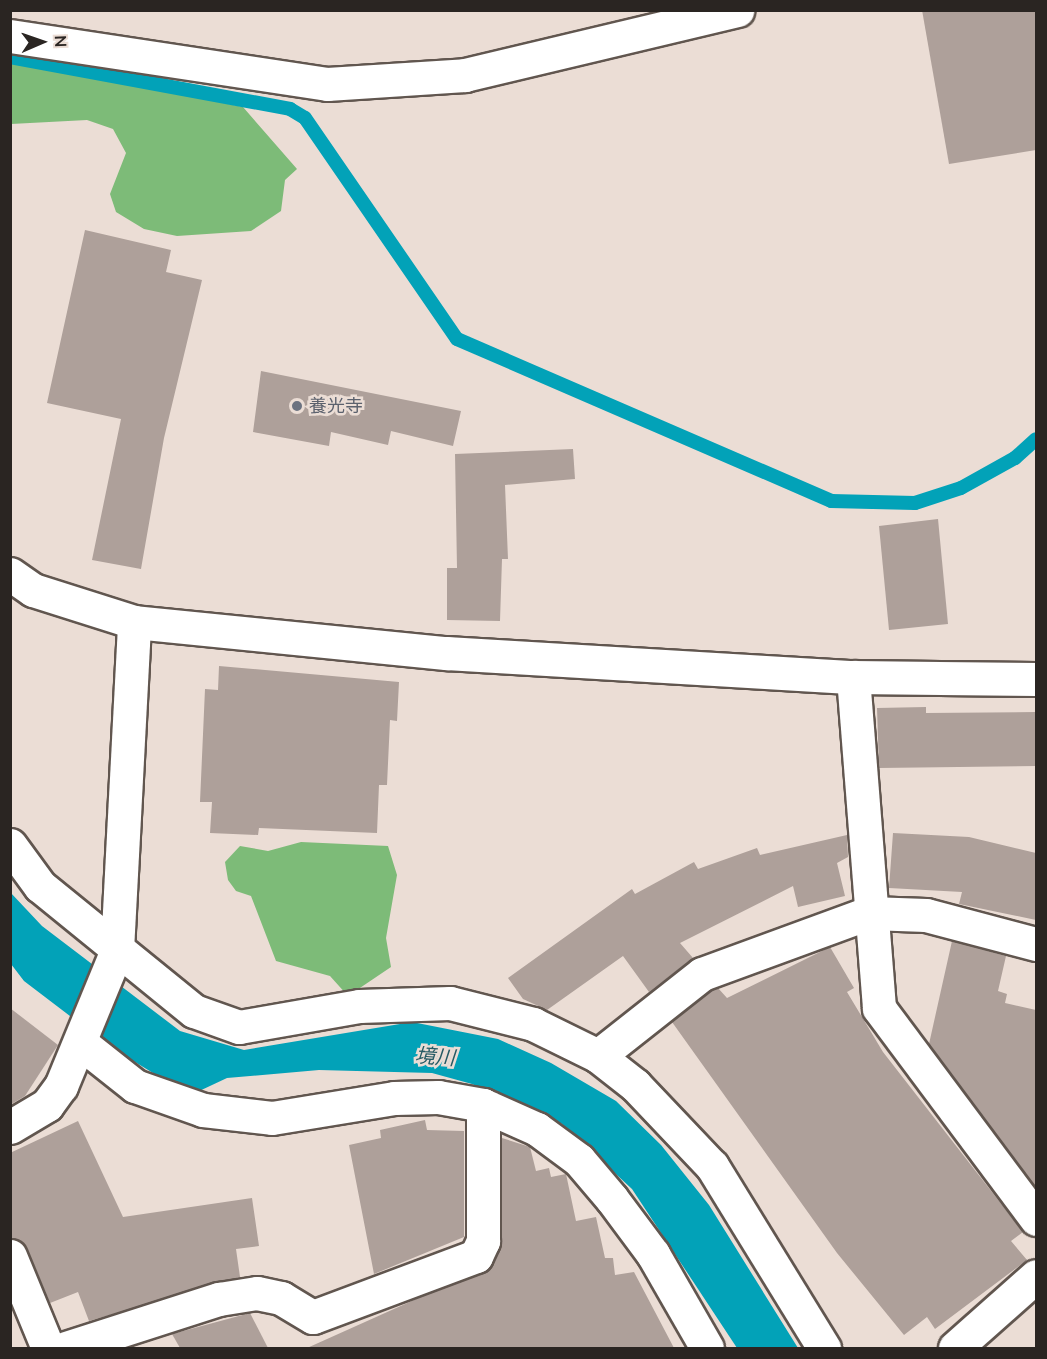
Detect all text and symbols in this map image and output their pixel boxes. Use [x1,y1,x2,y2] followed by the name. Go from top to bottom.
[12,12,72,72] north arrow
[49,35,71,48] text: N
[309,395,363,417] place label: 養光寺
[290,399,304,413] marker: 養光寺
[414,1044,456,1070] water label: 境川

